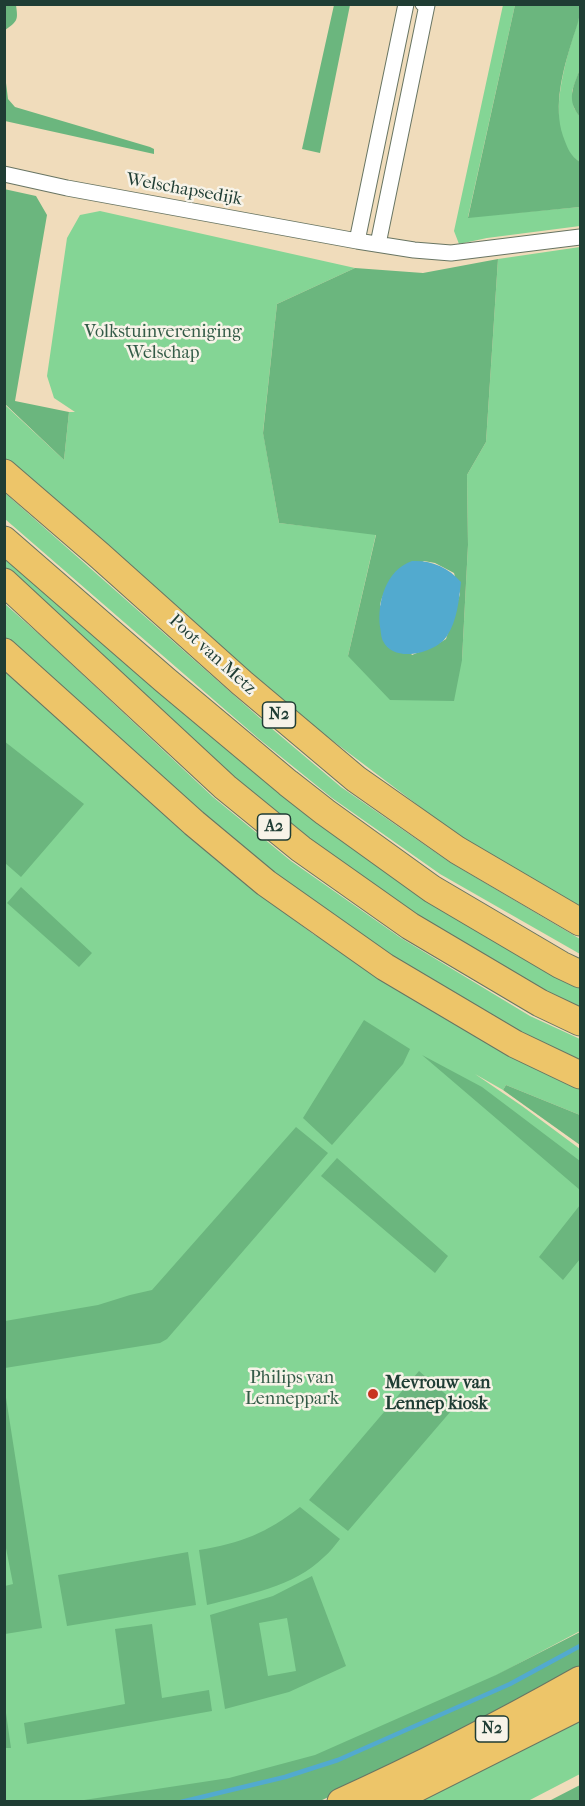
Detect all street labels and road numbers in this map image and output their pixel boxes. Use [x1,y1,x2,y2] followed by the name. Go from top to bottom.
[124,169,244,211] street label: Welschapsedijk
[164,610,260,700] street label: Poot van Metz
[262,702,296,728] road number: N2
[258,814,290,840] road number: A2
[476,1716,508,1742] road number: N2

